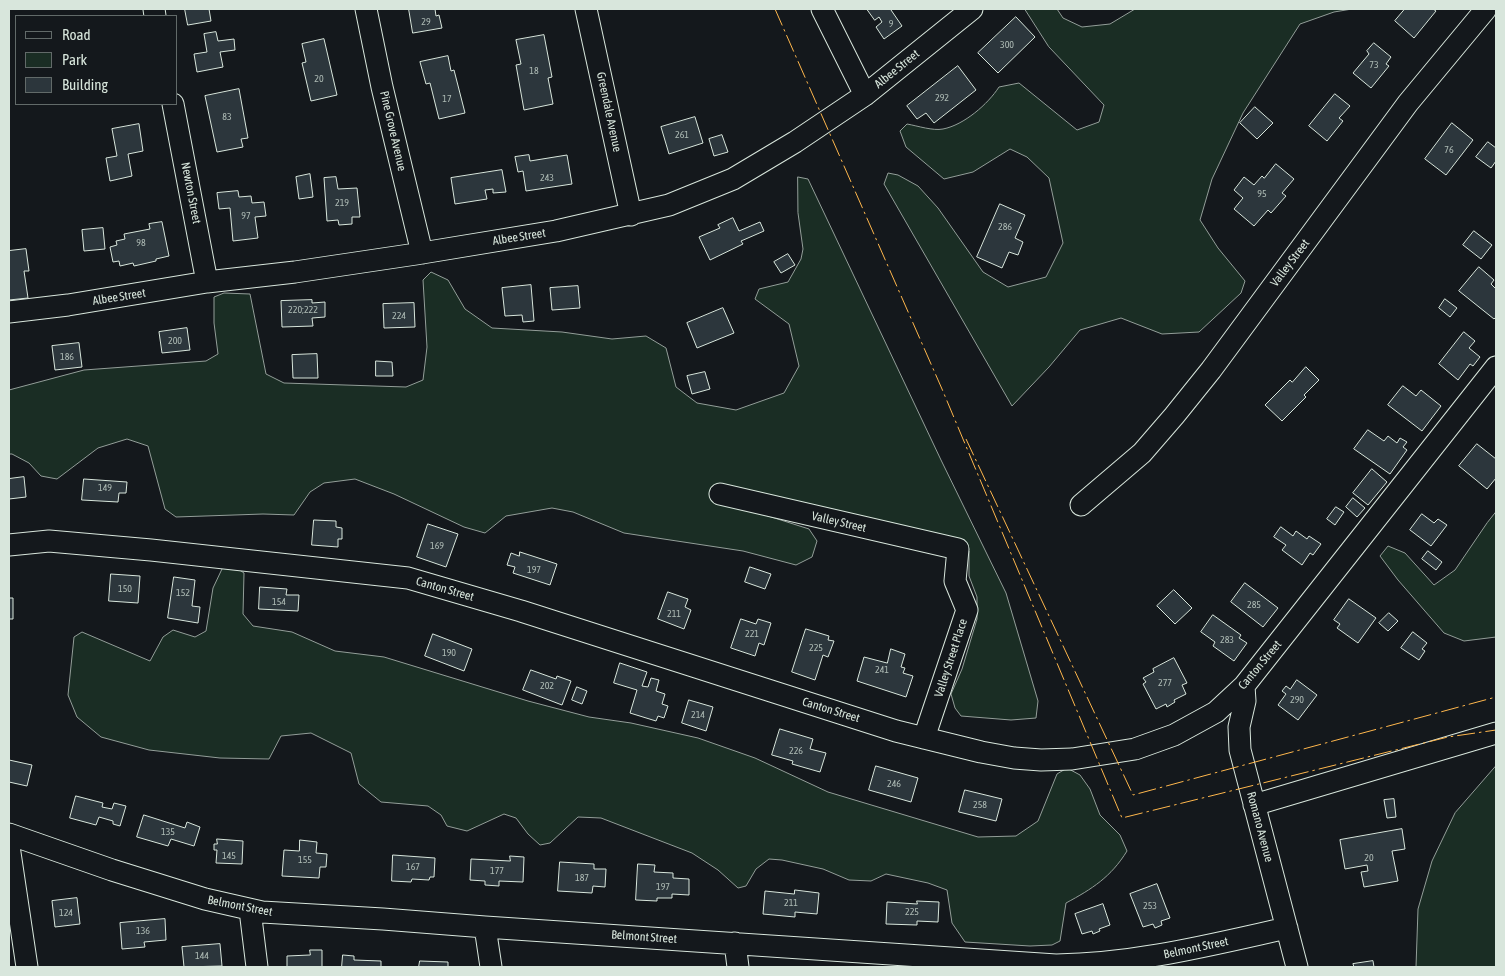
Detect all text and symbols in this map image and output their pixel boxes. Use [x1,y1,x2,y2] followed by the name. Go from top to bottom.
[15,15,178,105] legend
[421,16,431,28] house number: 29
[889,18,893,30] house number: 9
[62,26,91,43] text: Road
[1000,39,1014,51] house number: 300
[872,47,922,91] street label: Albee Street
[62,51,87,68] text: Park
[1369,59,1379,71] house number: 73
[529,65,539,77] house number: 18
[594,71,624,153] street label: Greendale Avenue
[314,73,324,85] house number: 20
[62,76,108,93] text: Building
[377,89,409,173] street label: Pine Grove Avenue
[935,92,949,104] house number: 292
[442,93,452,105] house number: 17
[222,111,232,123] house number: 83
[675,129,689,141] house number: 261
[1444,144,1454,156] house number: 76
[178,161,204,225] street label: Newton Street
[540,172,554,184] house number: 243
[1257,188,1267,200] house number: 95
[335,197,349,209] house number: 219
[241,210,251,222] house number: 97
[998,221,1012,233] house number: 286
[491,226,547,248] street label: Albee Street
[1268,236,1312,290] street label: Valley Street
[136,237,146,249] house number: 98
[91,286,147,308] street label: Albee Street
[288,304,318,316] house number: 220;222
[392,310,406,322] house number: 224
[168,335,182,347] house number: 200
[60,351,74,363] house number: 186
[98,482,112,494] house number: 149
[810,509,868,535] street label: Valley Street
[430,540,444,552] house number: 169
[527,564,541,576] house number: 197
[414,574,476,604] street label: Canton Street
[118,583,132,595] house number: 150
[176,587,190,599] house number: 152
[272,596,286,608] house number: 154
[1247,599,1261,611] house number: 285
[667,608,681,620] house number: 211
[932,617,970,699] street label: Valley Street Place
[745,628,759,640] house number: 221
[1220,634,1234,646] house number: 283
[1235,638,1285,692] street label: Canton Street
[809,642,823,654] house number: 225
[442,647,456,659] house number: 190
[875,664,889,676] house number: 241
[1158,677,1172,689] house number: 277
[540,680,554,692] house number: 202
[800,694,862,726] street label: Canton Street
[1290,694,1304,706] house number: 290
[691,709,705,721] house number: 214
[789,745,803,757] house number: 226
[887,778,901,790] house number: 246
[1244,790,1276,864] street label: Romano Avenue
[973,799,987,811] house number: 258
[161,826,175,838] house number: 135
[222,850,236,862] house number: 145
[1364,852,1374,864] house number: 20
[298,854,312,866] house number: 155
[406,861,420,873] house number: 167
[490,865,504,877] house number: 177
[575,872,589,884] house number: 187
[656,881,670,893] house number: 197
[206,893,274,919] street label: Belmont Street
[784,897,798,909] house number: 211
[1143,900,1157,912] house number: 253
[905,906,919,918] house number: 225
[59,907,73,919] house number: 124
[136,925,150,937] house number: 136
[611,928,677,946] street label: Belmont Street
[1162,934,1230,962] street label: Belmont Street
[195,950,209,962] house number: 144

